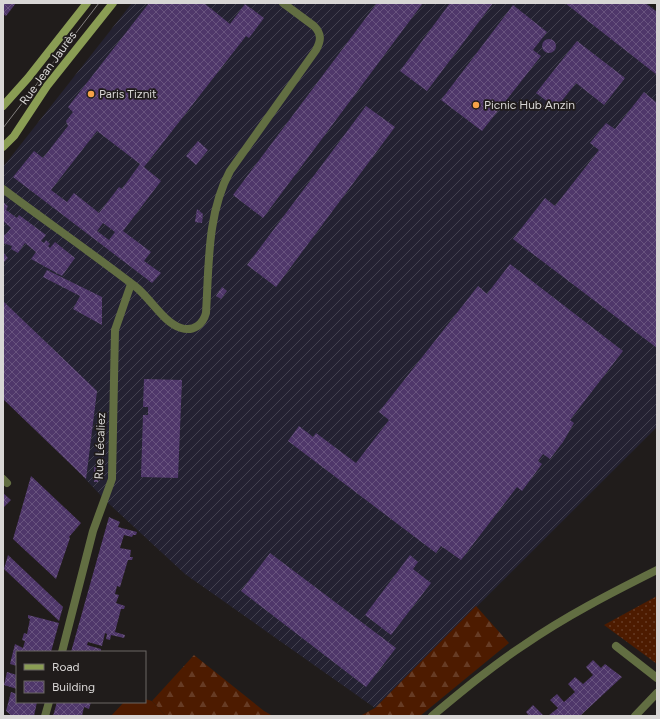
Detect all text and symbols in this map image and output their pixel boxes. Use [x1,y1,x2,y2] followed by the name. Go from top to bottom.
[17,28,80,107] street label: Rue Jean Jaurès
[99,87,157,101] place label: Paris Tiznit
[86,89,96,99] marker: Paris Tiznit
[484,98,575,112] place label: Picnic Hub Anzin
[471,100,481,110] marker: Picnic Hub Anzin
[92,412,108,480] street label: Rue Lécaliez
[16,651,146,703] legend
[52,660,80,674] text: Road
[52,680,95,694] text: Building

